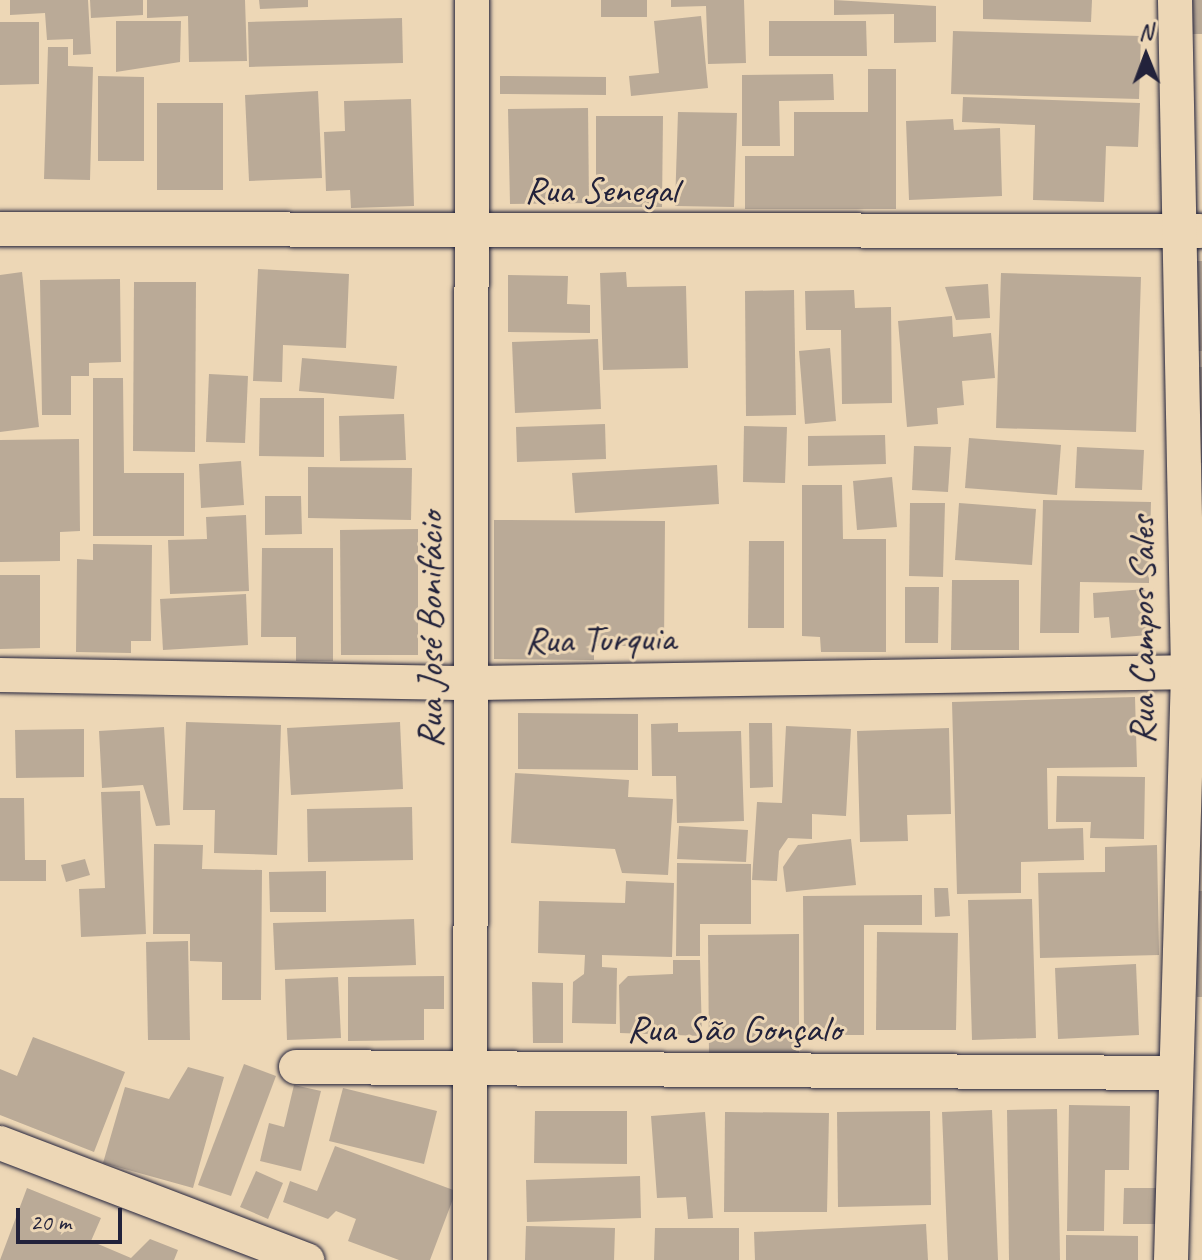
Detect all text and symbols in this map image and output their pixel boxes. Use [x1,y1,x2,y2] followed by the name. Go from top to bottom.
[1106,16,1186,96] north arrow
[1139,18,1153,46] text: N
[525,167,677,213] street label: Rua Senegal
[407,512,453,748] street label: Rua José Bonifácio
[1119,515,1165,745] street label: Rua Campos Sales
[524,615,676,663] street label: Rua Turquia
[627,1006,841,1052] street label: Rua São Gonçalo
[20,1192,126,1242] scale bar
[30,1207,71,1237] text: 20 m

